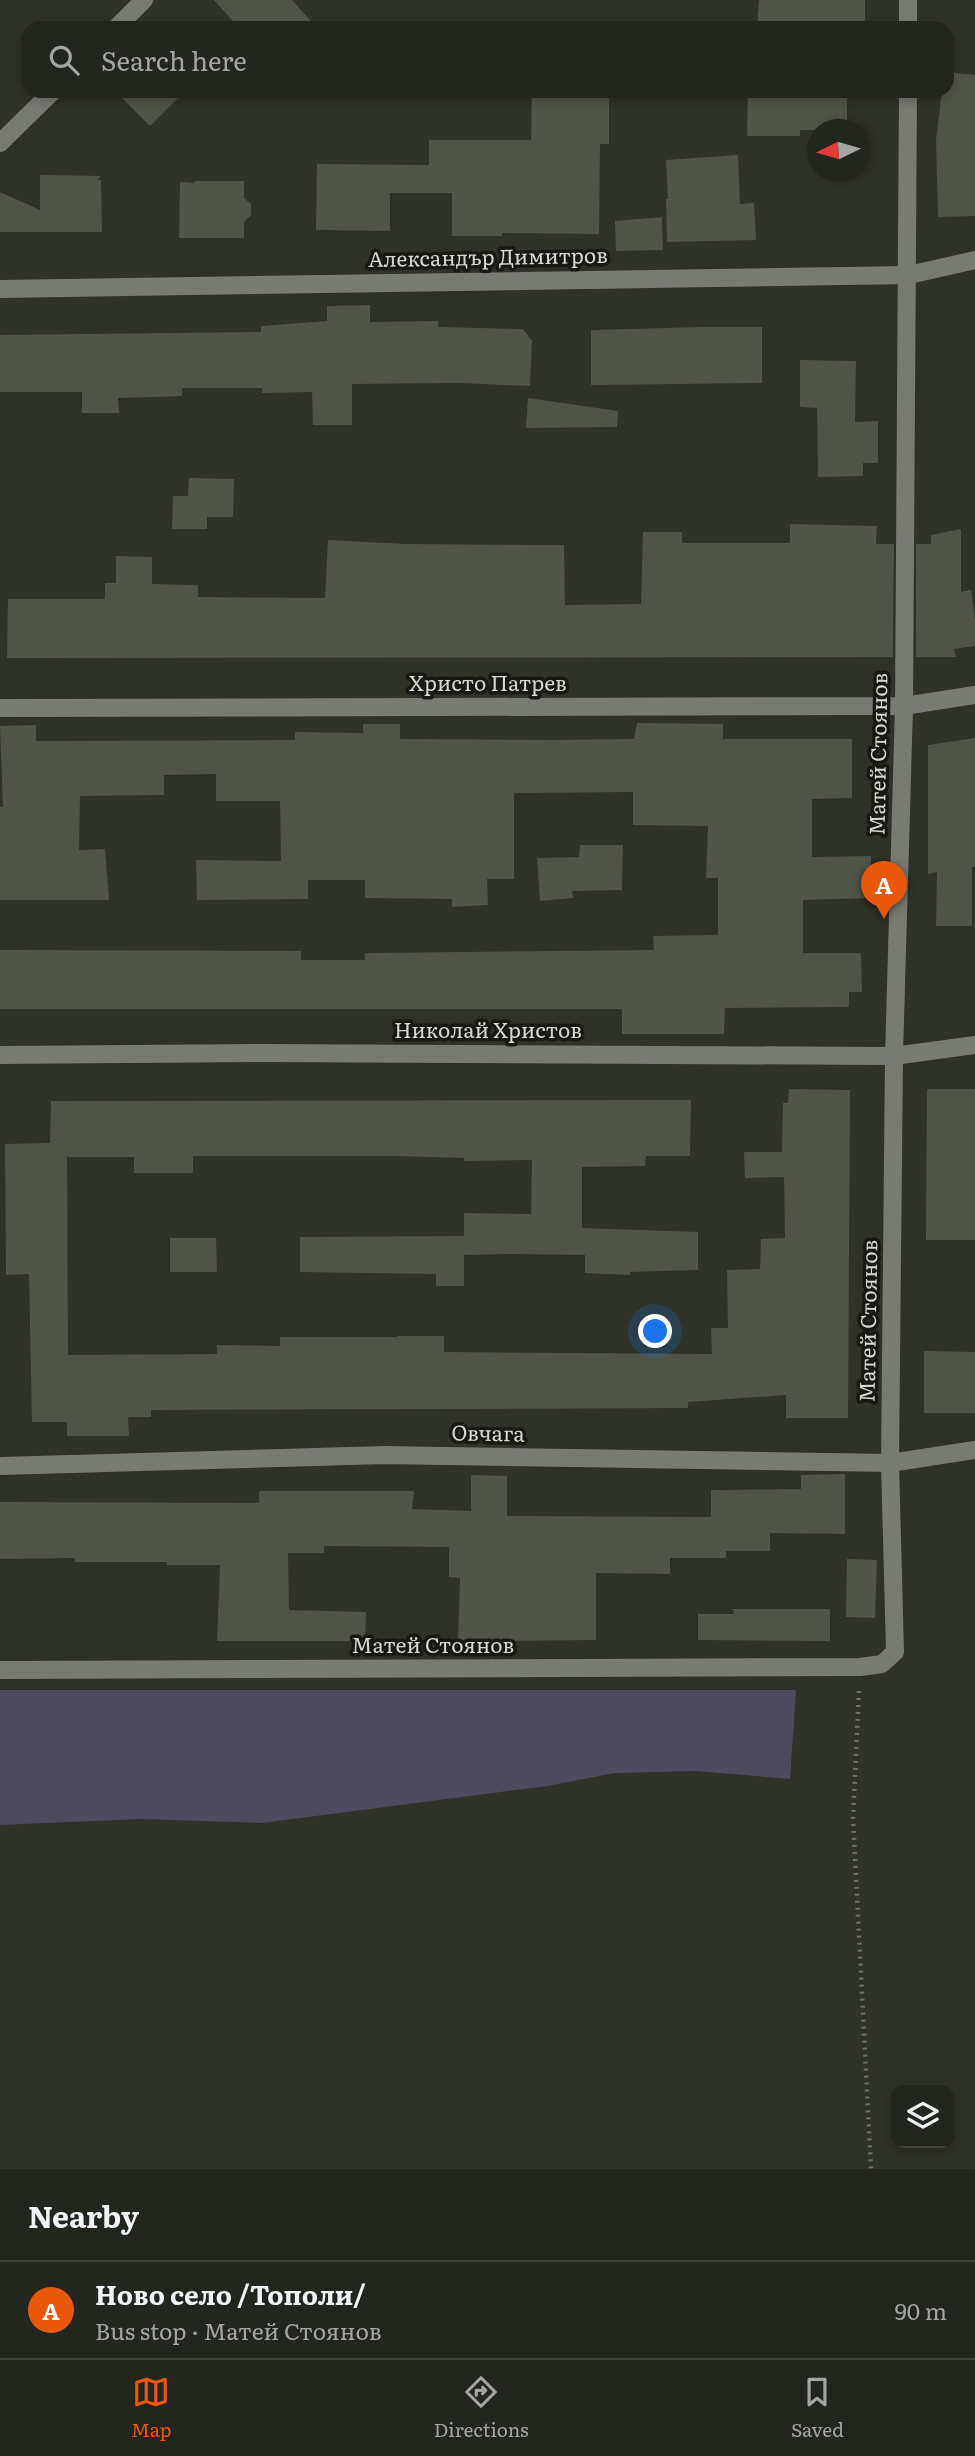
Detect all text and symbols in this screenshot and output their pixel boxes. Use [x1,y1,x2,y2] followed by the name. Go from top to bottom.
[21,21,954,98] search box
[101,40,247,79] text: Search here
[45,41,83,79] icon: search
[807,119,870,182] north arrow
[368,238,608,273] street label: Александър Димитров
[409,666,567,697] street label: Христо Патрев
[860,672,893,836] street label: Матей Стоянов
[861,861,907,919] pin: A
[394,1013,582,1044] street label: Николай Христов
[850,1239,883,1403] street label: Матей Стоянов
[638,1314,672,1348] your location
[451,1415,526,1448] street label: Овчага
[352,1628,514,1659] street label: Матей Стоянов
[891,2085,954,2148] map controls
[891,2085,954,2148] button: layers
[28,2193,139,2237] text: Nearby
[95,2274,366,2313] text: Ново село /Тополи/
[42,2293,60,2327] text: A
[895,2293,947,2327] text: 90 m
[95,2313,382,2347] text: Bus stop · Матей Стоянов
[131,2373,172,2443] tab: Map
[434,2373,529,2443] tab: Directions
[791,2373,844,2443] tab: Saved

